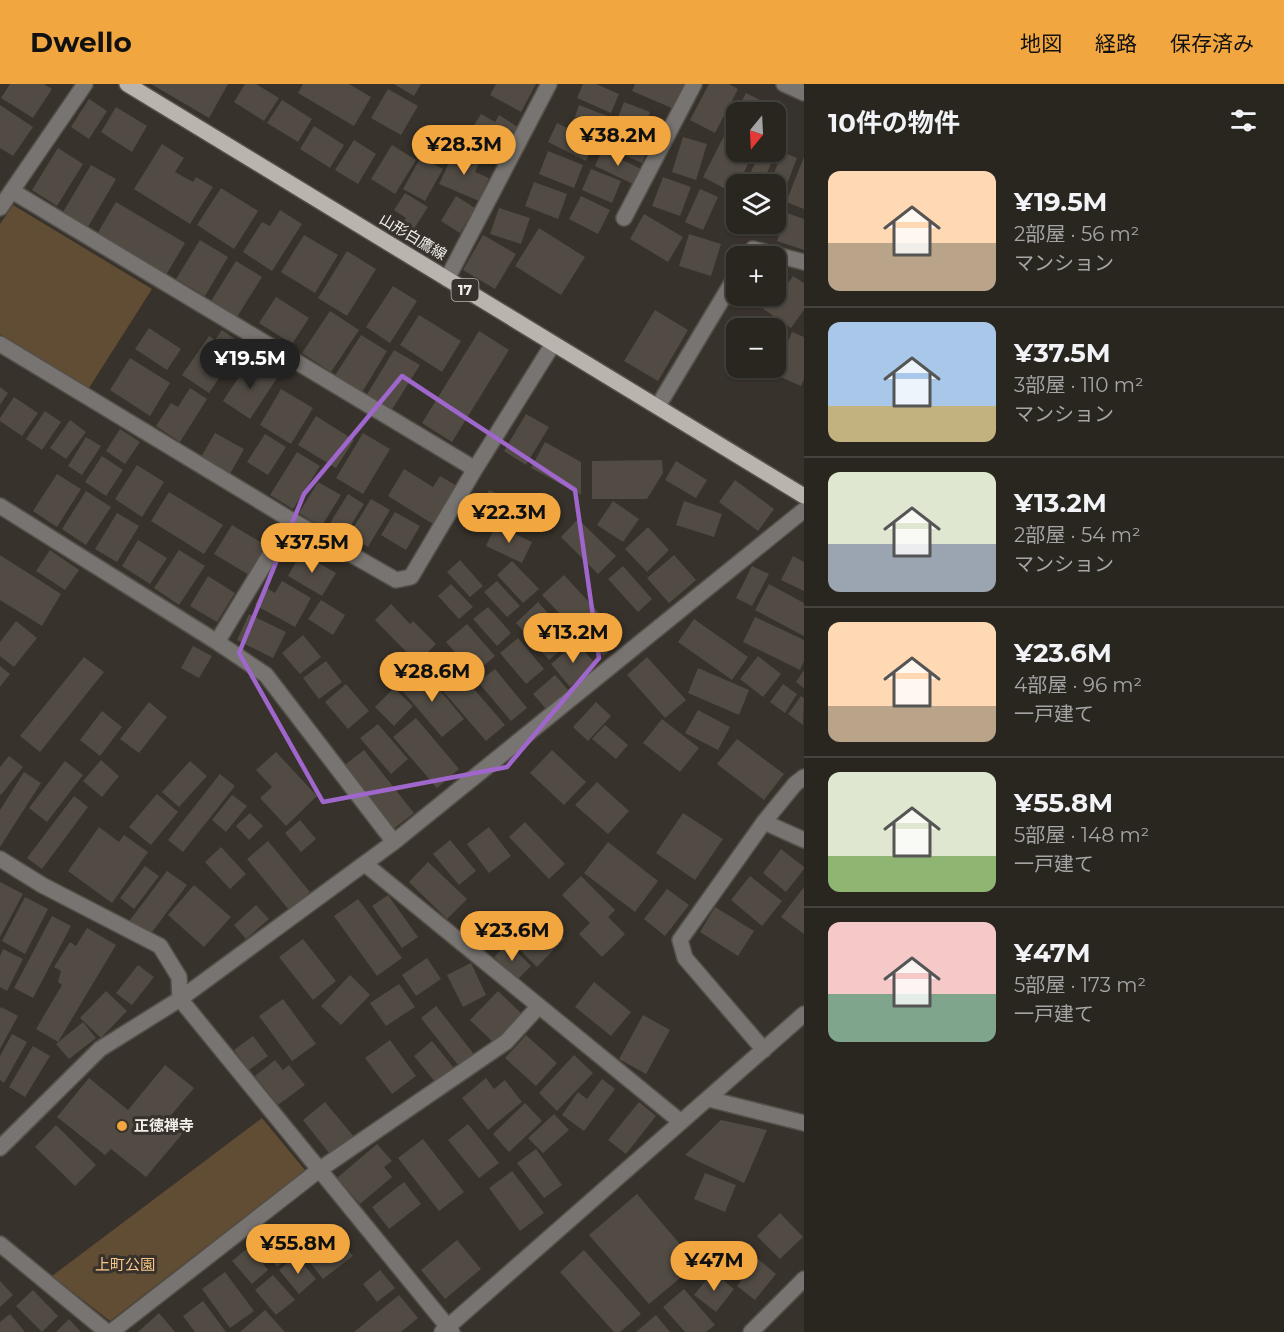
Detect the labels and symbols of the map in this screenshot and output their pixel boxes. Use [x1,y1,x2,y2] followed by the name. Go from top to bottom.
[726,102,786,162] north arrow
[569,116,667,167] pin: ¥38.2M
[415,125,513,176] pin: ¥28.3M
[376,209,450,264] street label: 山形白鷹線
[452,279,478,301] road number: 17
[201,339,299,390] pin: ¥19.5M
[460,493,558,544] pin: ¥22.3M
[263,523,361,574] pin: ¥37.5M
[524,613,622,664] pin: ¥13.2M
[383,652,481,703] pin: ¥28.6M
[463,911,561,962] pin: ¥23.6M
[134,1116,194,1135] place label: 正徳禅寺
[115,1119,129,1133] marker: 正徳禅寺
[249,1224,347,1275] pin: ¥55.8M
[678,1241,750,1292] pin: ¥47M
[95,1255,155,1274] park label: 上町公園

